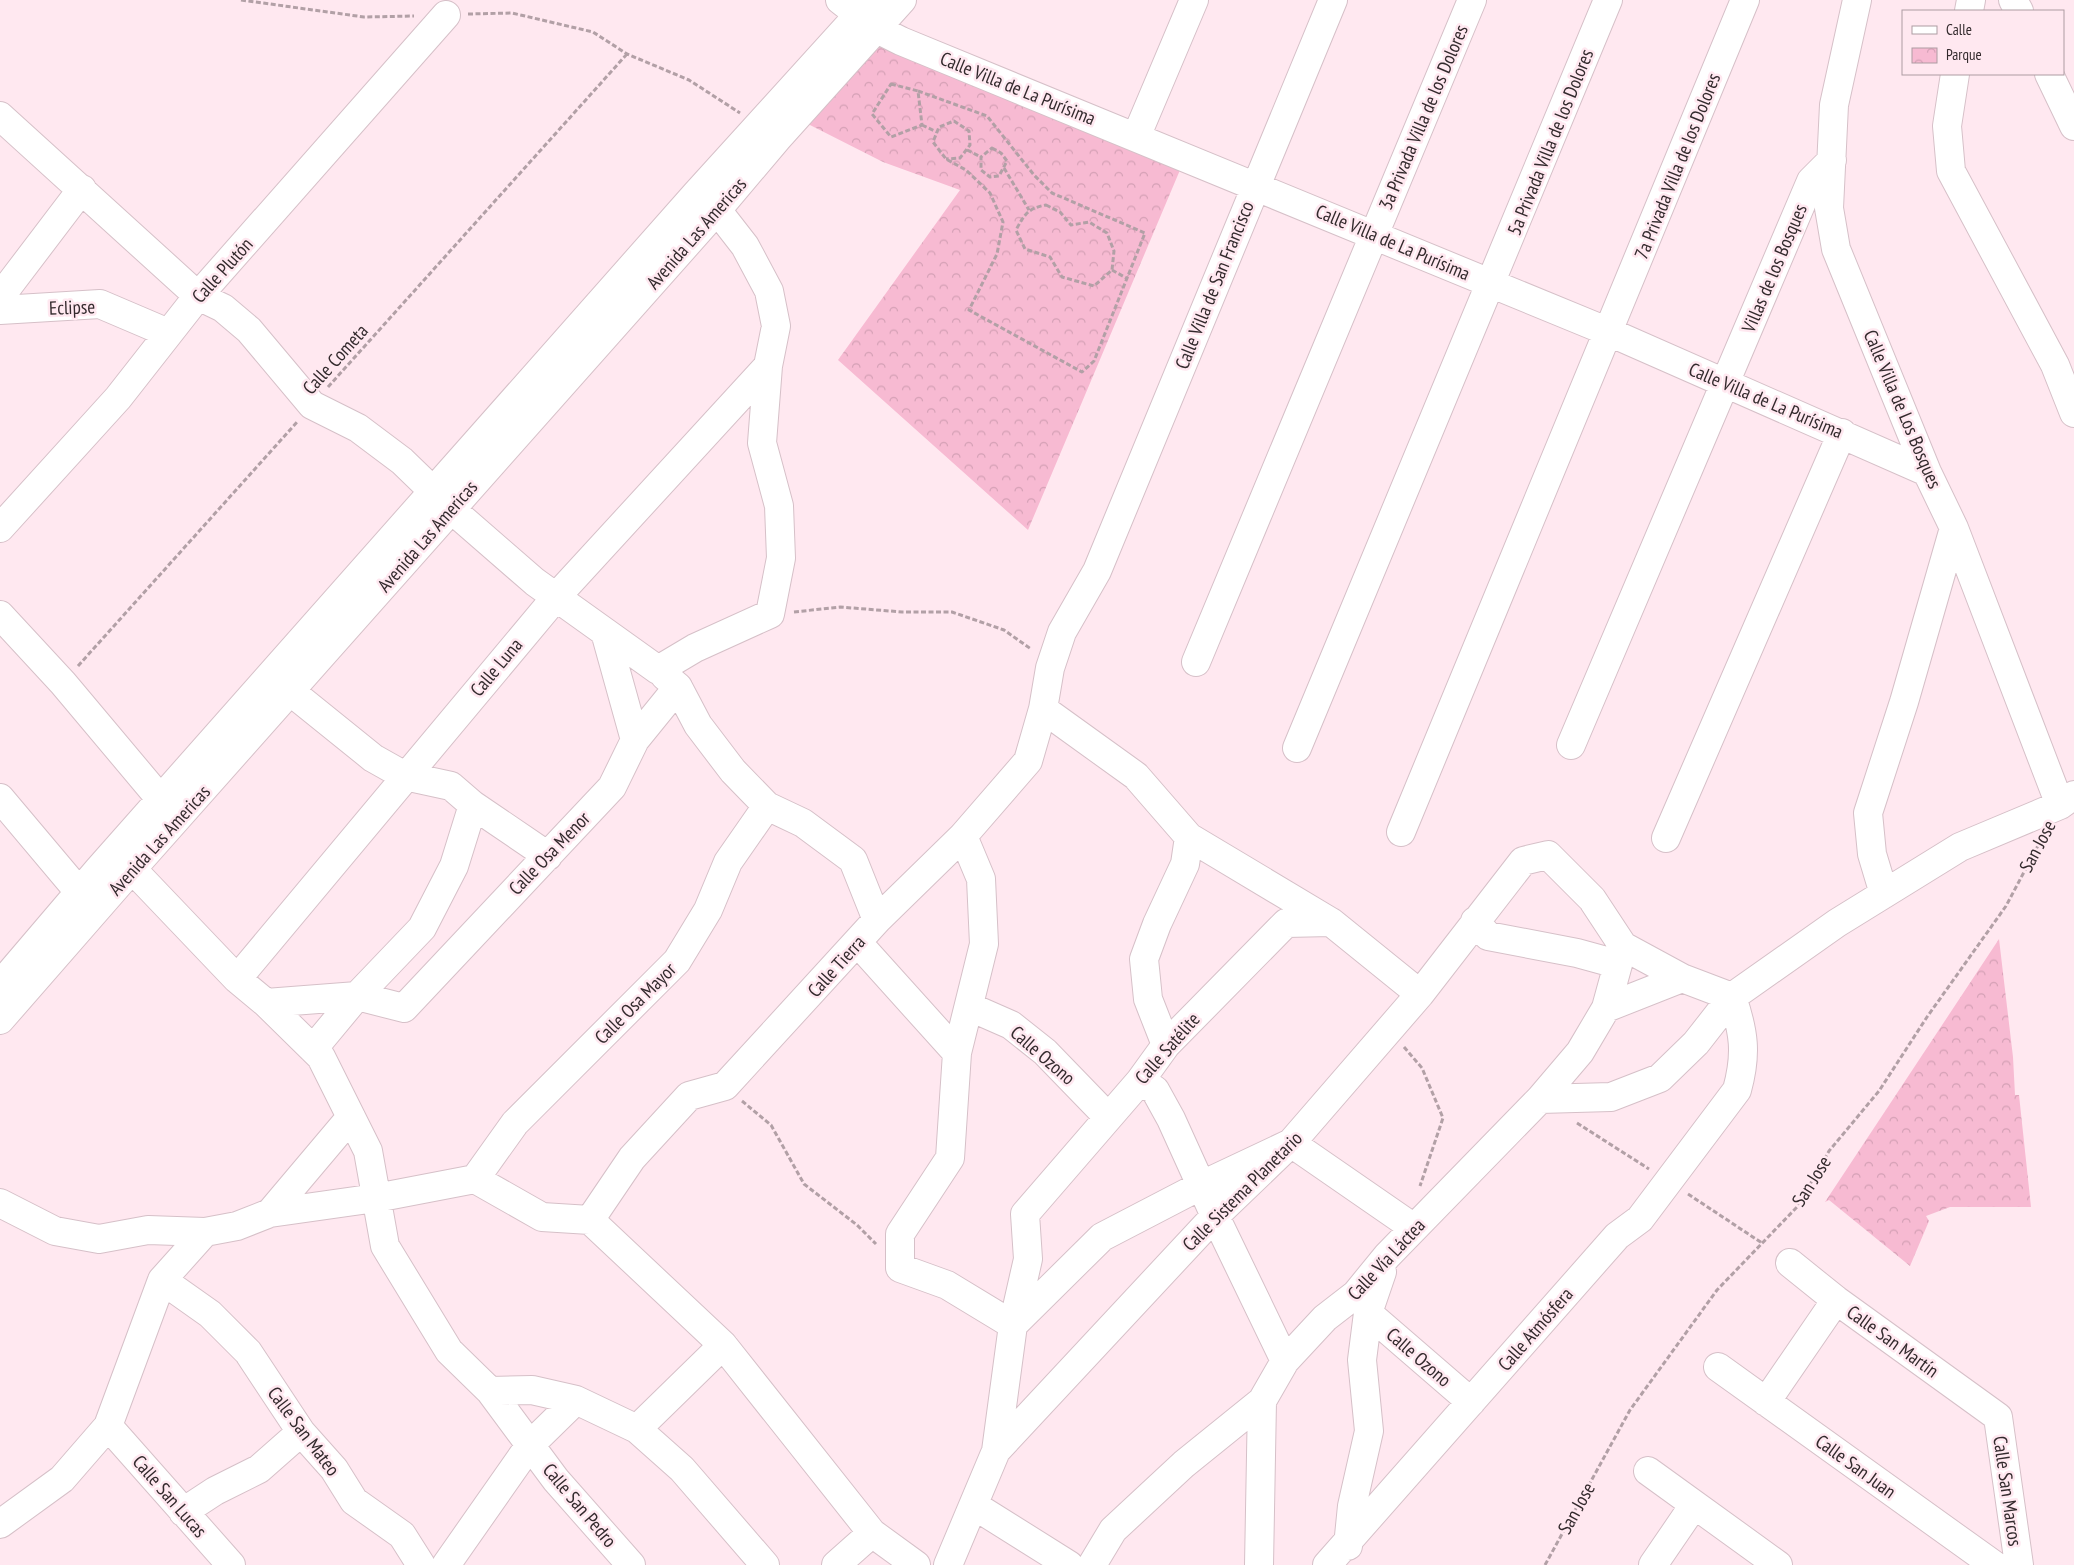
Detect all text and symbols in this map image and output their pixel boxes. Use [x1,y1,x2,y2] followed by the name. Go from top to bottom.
[1902,10,2064,75] legend
[1946,20,1972,39] text: Calle
[1373,21,1473,213] street label: 3a Privada Villa de los Dolores
[1502,45,1598,239] street label: 5a Privada Villa de los Dolores
[1946,45,1982,64] text: Parque
[937,46,1099,130] street label: Calle Villa de La Purísima
[1629,69,1725,263] street label: 7a Privada Villa de los Dolores
[641,172,751,294] street label: Avenida Las Americas
[1169,198,1259,372] street label: Calle Villa de San Francisco
[1312,199,1474,285] street label: Calle Villa de La Purísima
[1736,200,1812,337] street label: Villas de los Bosques
[186,232,258,308] street label: Calle Plutón
[49,294,96,320] street label: Eclipse
[297,319,373,399] street label: Calle Cometa
[1859,326,1947,492] street label: Calle Villa de Los Bosques
[1685,357,1847,443] street label: Calle Villa de La Purísima
[372,475,482,597] street label: Avenida Las Americas
[465,633,527,701] street label: Calle Luna
[103,780,215,900] street label: Avenida Las Americas
[503,806,595,900] street label: Calle Osa Menor
[2013,816,2061,876] street label: San Jose
[802,930,870,1002] street label: Calle Tierra
[589,957,681,1049] street label: Calle Osa Mayor
[1129,1007,1205,1089] street label: Calle Satélite
[1006,1020,1080,1090] street label: Calle Ozono
[1177,1126,1307,1256] street label: Calle Sistema Planetario
[1786,1151,1836,1211] street label: San Jose
[1342,1213,1430,1305] street label: Calle Vía Láctea
[1492,1282,1578,1376] street label: Calle Atmósfera
[1842,1300,1944,1382] street label: Calle San Martín
[1382,1322,1456,1392] street label: Calle Ozono
[263,1382,345,1480] street label: Calle San Mateo
[1811,1429,1901,1503] street label: Calle San Juan
[1988,1434,2028,1548] street label: Calle San Marcos
[128,1450,212,1542] street label: Calle San Lucas
[538,1458,622,1552] street label: Calle San Pedro
[1552,1478,1600,1538] street label: San Jose

